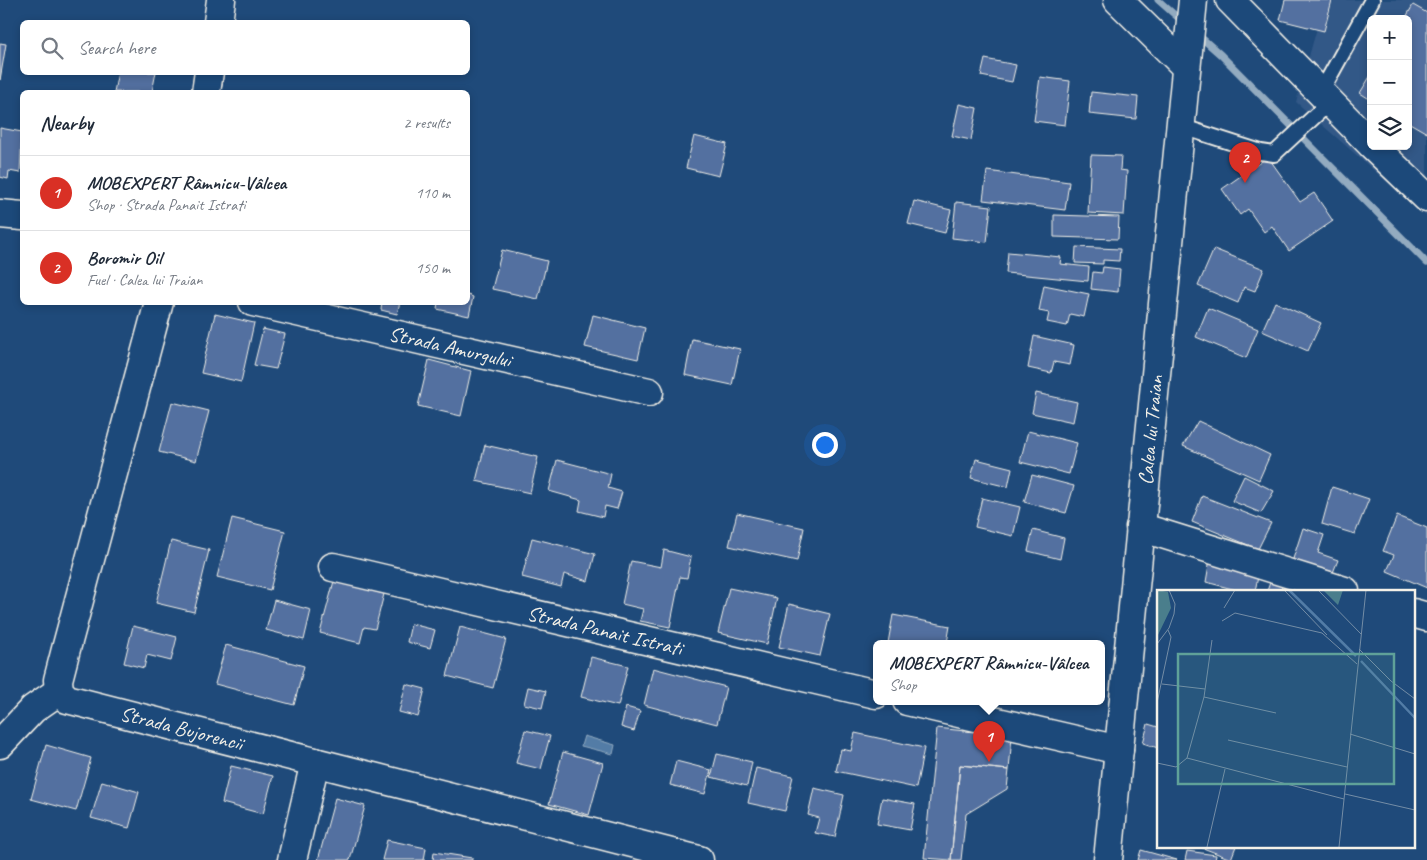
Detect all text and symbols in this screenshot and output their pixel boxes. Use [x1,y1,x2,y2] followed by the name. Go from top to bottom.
[1367,15,1412,150] map controls
[1367,15,1412,60] button: +
[20,20,470,75] search box
[38,34,66,62] icon: search
[78,36,155,60] text: Search here
[1367,60,1412,105] button: −
[1367,105,1412,150] button: layers
[40,110,93,136] text: Nearby
[403,113,450,133] text: 2 results
[1229,142,1261,183] pin: 2
[87,171,286,195] text: MOBEXPERT Râmnicu-Vâlcea
[52,183,60,203] text: 1
[416,183,450,203] text: 110 m
[87,195,246,215] text: Shop · Strada Panait Istrati
[87,246,161,270] text: Boromir Oil
[52,258,60,278] text: 2
[416,258,450,278] text: 150 m
[87,270,203,290] text: Fuel · Calea lui Traian
[386,320,517,374] street label: Strada Amurgului
[1132,373,1169,486] street label: Calea lui Traian
[812,432,838,458] your location
[1157,590,1414,848] inset map
[525,600,688,662] street label: Strada Panait Istrati
[873,640,1105,705] popup
[889,651,1089,675] text: MOBEXPERT Râmnicu-Vâlcea
[889,675,917,695] text: Shop
[118,700,249,757] street label: Strada Bujorencii
[973,721,1005,762] pin: 1

